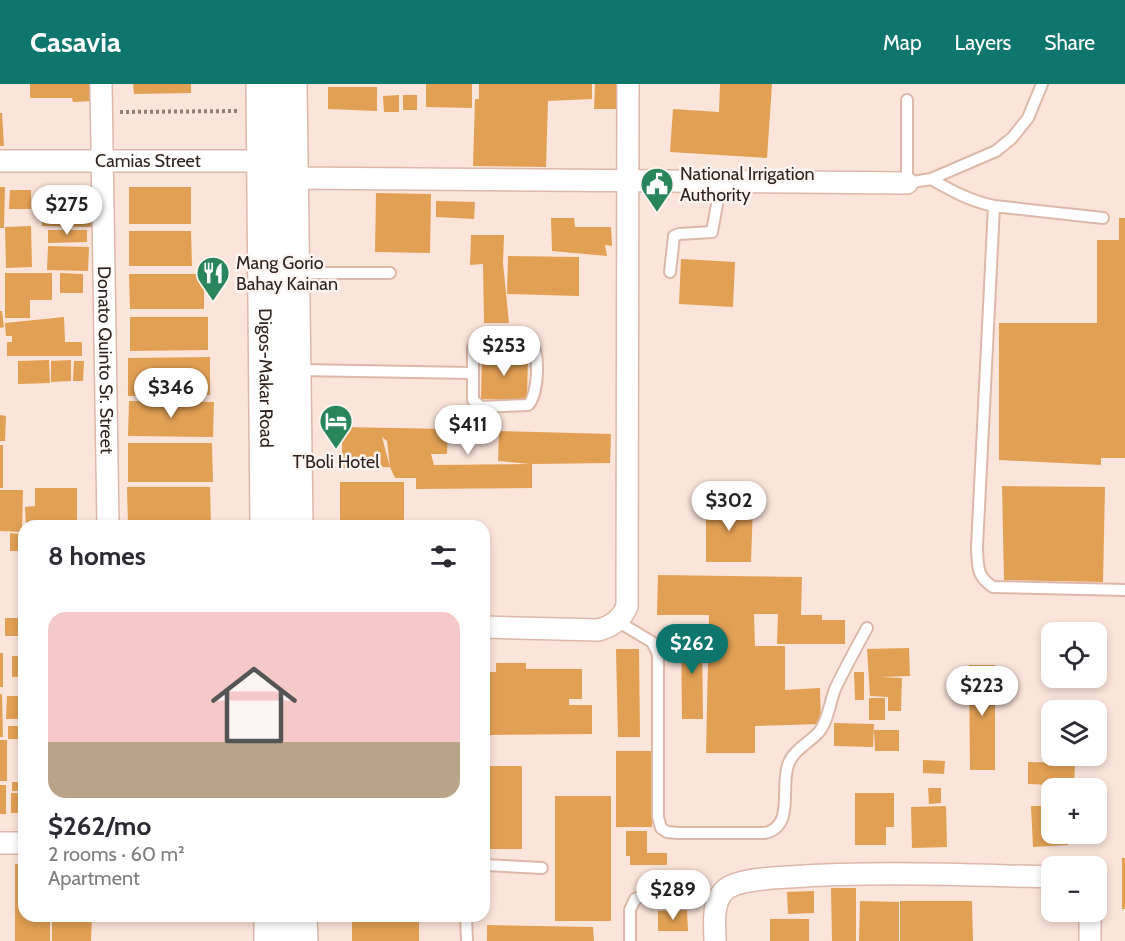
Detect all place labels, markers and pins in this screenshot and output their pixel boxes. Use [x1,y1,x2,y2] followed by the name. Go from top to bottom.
[680,163,815,206] place label: National Irrigation Authority
[639,166,675,213] public building icon: National Irrigation Authority
[31,185,103,236] pin: $275
[236,252,338,295] place label: Mang Gorio Bahay Kainan
[195,255,231,302] restaurant icon: Mang Gorio Bahay Kainan
[468,326,540,377] pin: $253
[135,368,207,419] pin: $346
[318,403,354,450] hotel icon: T'Boli Hotel
[432,405,504,456] pin: $411
[292,451,380,473] place label: T'Boli Hotel
[693,481,765,532] pin: $302
[656,624,728,675] pin: $262
[946,666,1018,717] pin: $223
[637,870,709,921] pin: $289

